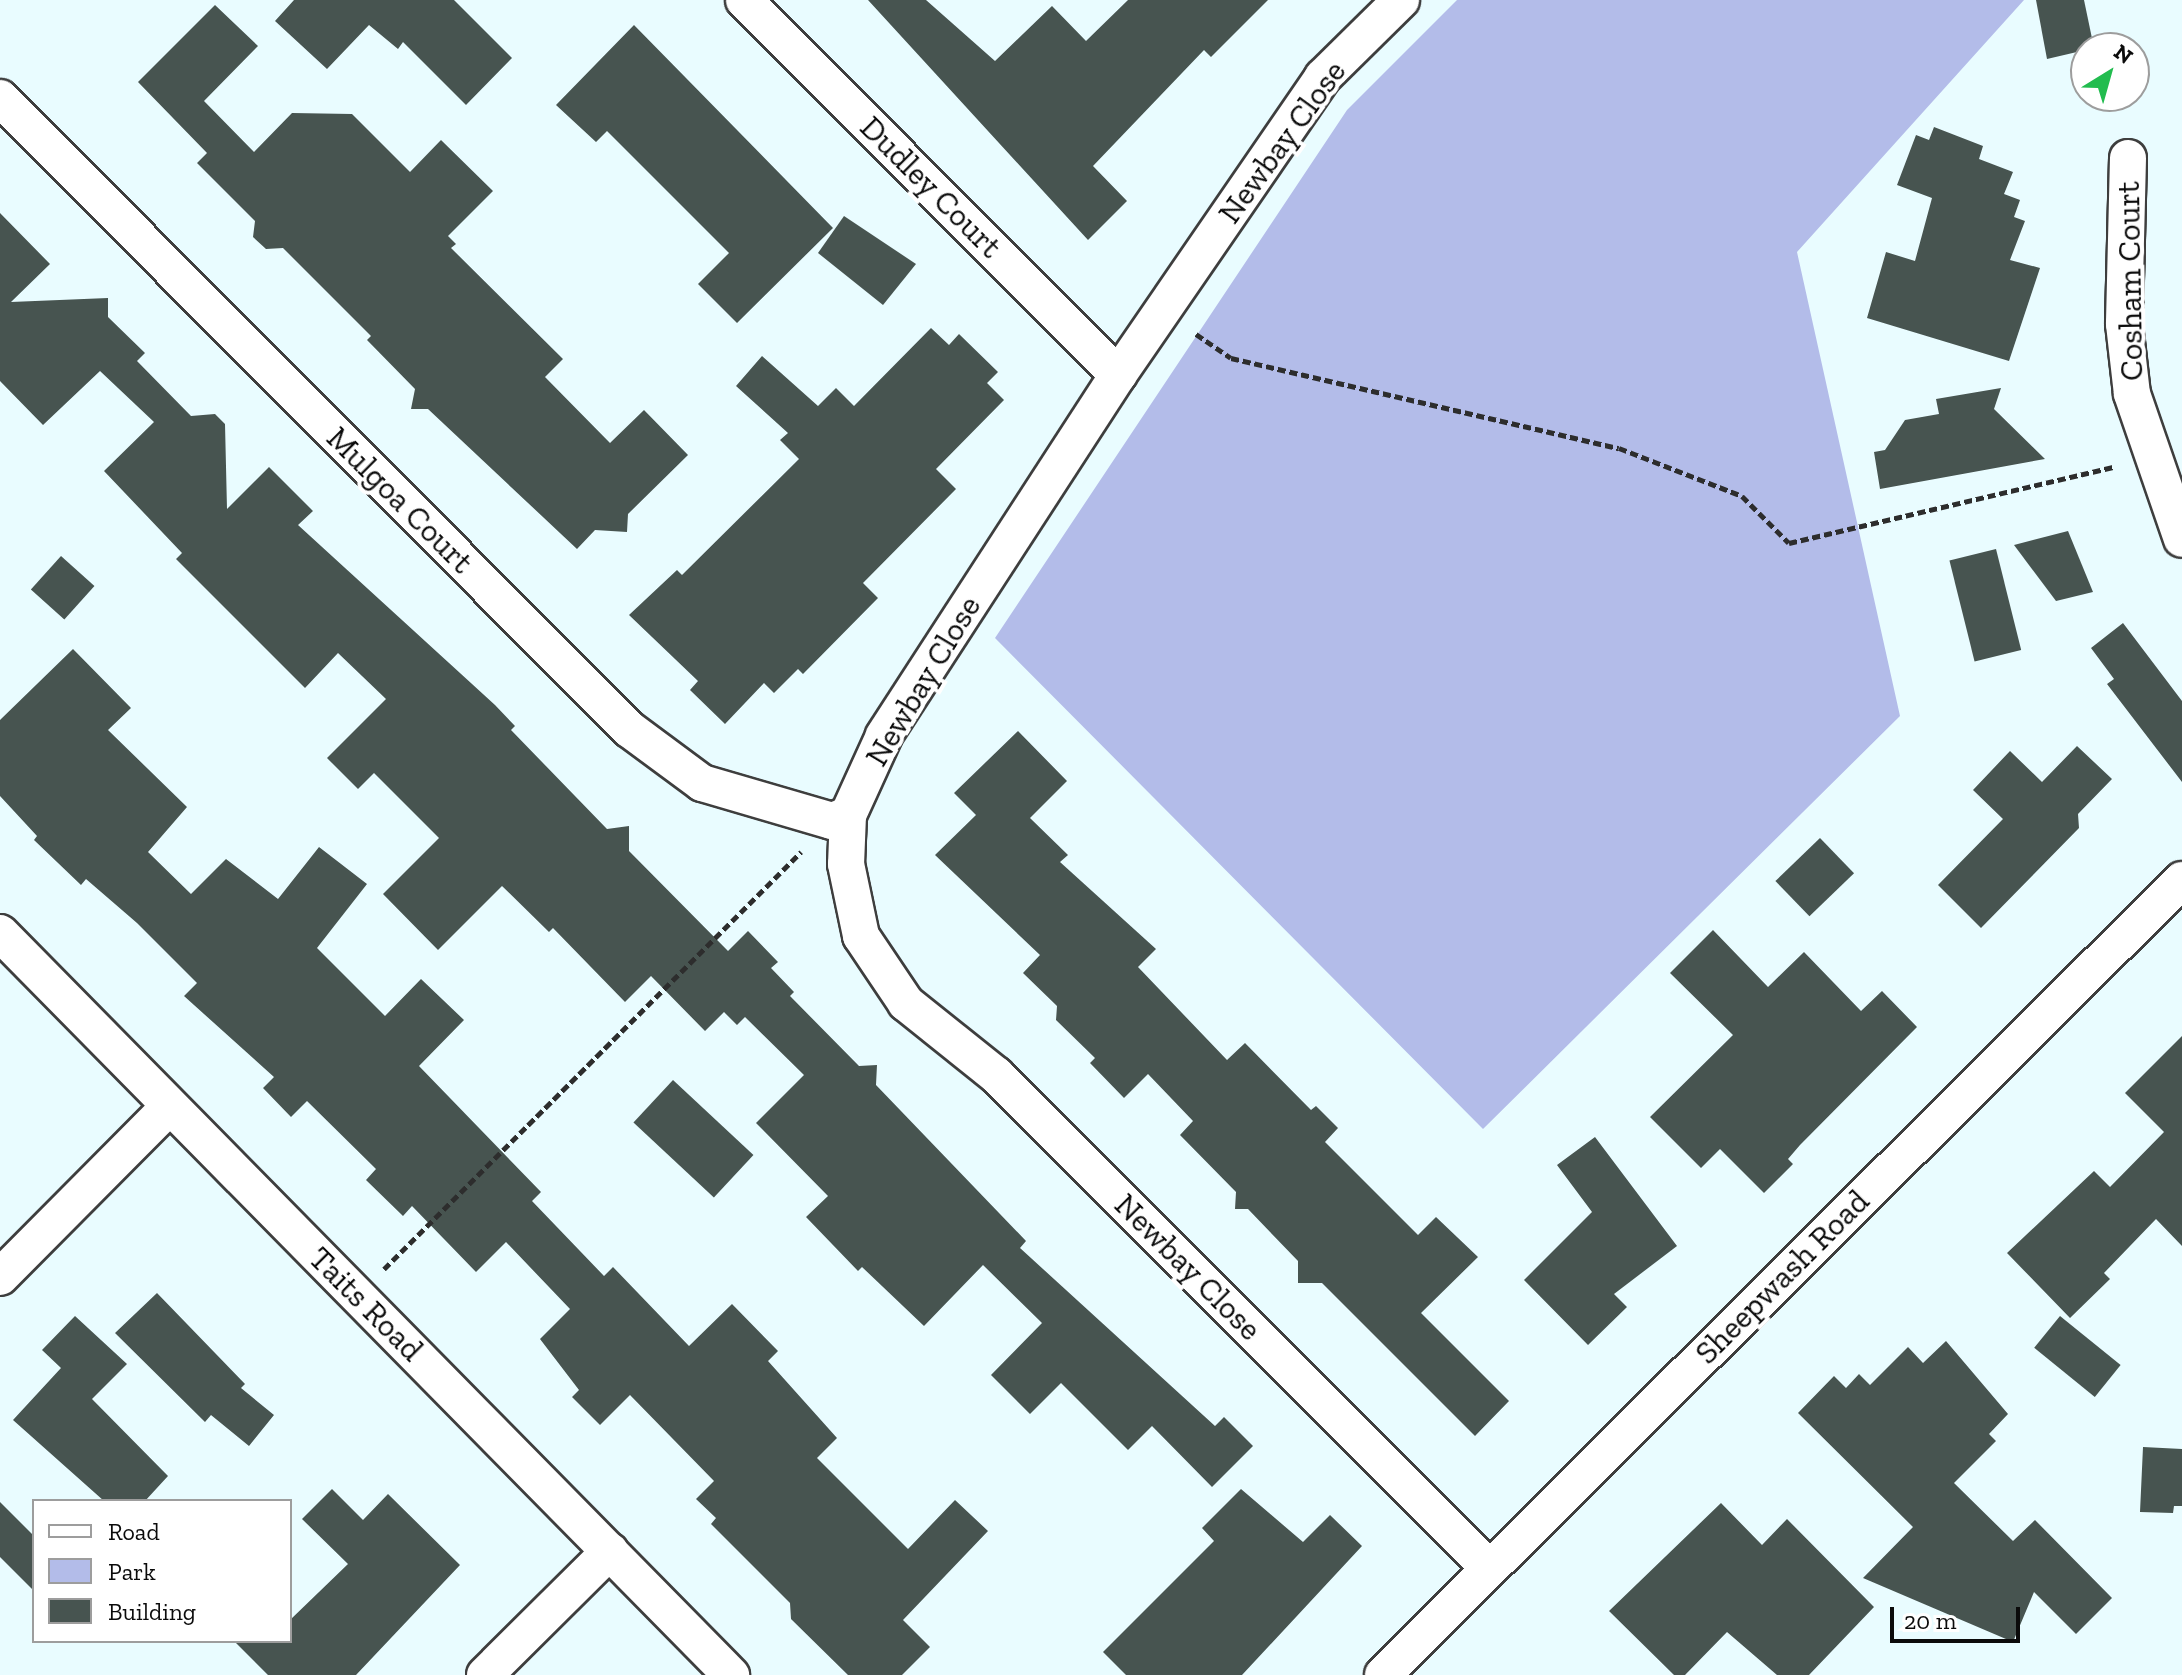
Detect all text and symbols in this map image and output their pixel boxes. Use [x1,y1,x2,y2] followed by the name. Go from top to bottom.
[2070,32,2150,112] north arrow
[2109,38,2138,70] text: N
[1210,53,1354,231] street label: Newbay Close
[852,108,1010,266] street label: Dudley Court
[2109,181,2151,381] street label: Cosham Court
[319,419,481,581] street label: Mulgoa Court
[857,589,989,773] street label: Newbay Close
[1687,1182,1877,1372] street label: Sheepwash Road
[1106,1185,1270,1349] street label: Newbay Close
[301,1239,431,1369] street label: Taits Road
[32,1499,292,1643] legend
[108,1517,160,1546] text: Road
[108,1557,156,1586] text: Park
[1894,1591,2024,1641] scale bar
[108,1597,196,1626] text: Building
[1904,1606,1956,1635] text: 20 m

